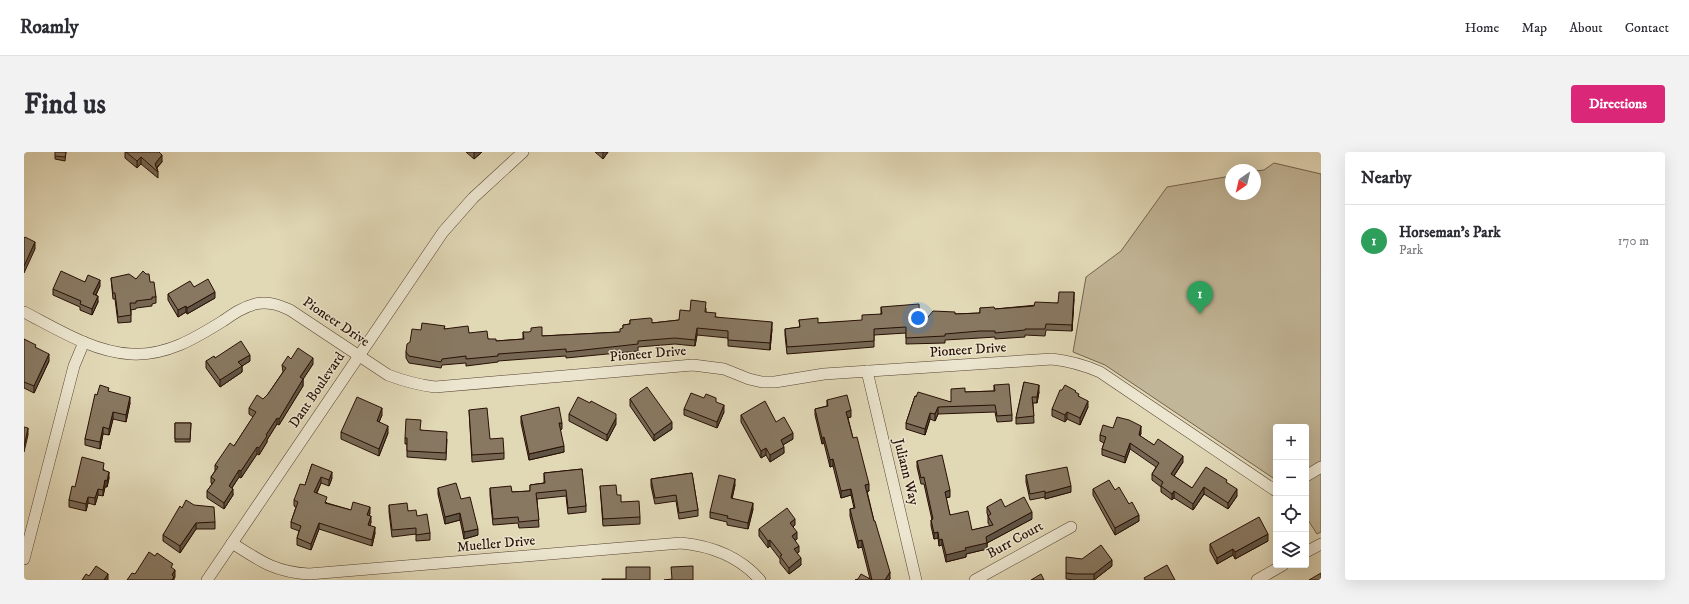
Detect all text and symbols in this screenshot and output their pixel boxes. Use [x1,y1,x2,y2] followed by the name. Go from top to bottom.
[20,16,79,39] text: Roamly
[1465,19,1499,37] text: Home
[1521,19,1547,37] text: Map
[1569,19,1603,37] text: About
[1625,19,1669,37] text: Contact
[1571,85,1665,123] button: Directions
[24,87,106,122] text: Find us
[1225,164,1261,200] north arrow
[1361,167,1411,189] text: Nearby
[1399,223,1501,242] text: Horseman's Park
[1372,233,1376,249] text: 1
[1618,233,1649,249] text: 170 m
[1399,242,1423,258] text: Park
[1187,281,1213,314] pin: 1
[299,293,373,351] street label: Pioneer Drive
[908,308,928,328] your location
[929,338,1007,362] street label: Pioneer Drive
[609,342,687,366] street label: Pioneer Drive
[285,349,349,431] street label: Dant Boulevard
[1273,424,1309,568] map controls
[1273,424,1309,460] button: +
[889,435,923,507] street label: Juliann Way
[1273,460,1309,496] button: −
[1273,496,1309,532] button: locate
[984,517,1047,563] street label: Burr Court
[456,532,536,556] street label: Mueller Drive
[1273,532,1309,568] button: layers

